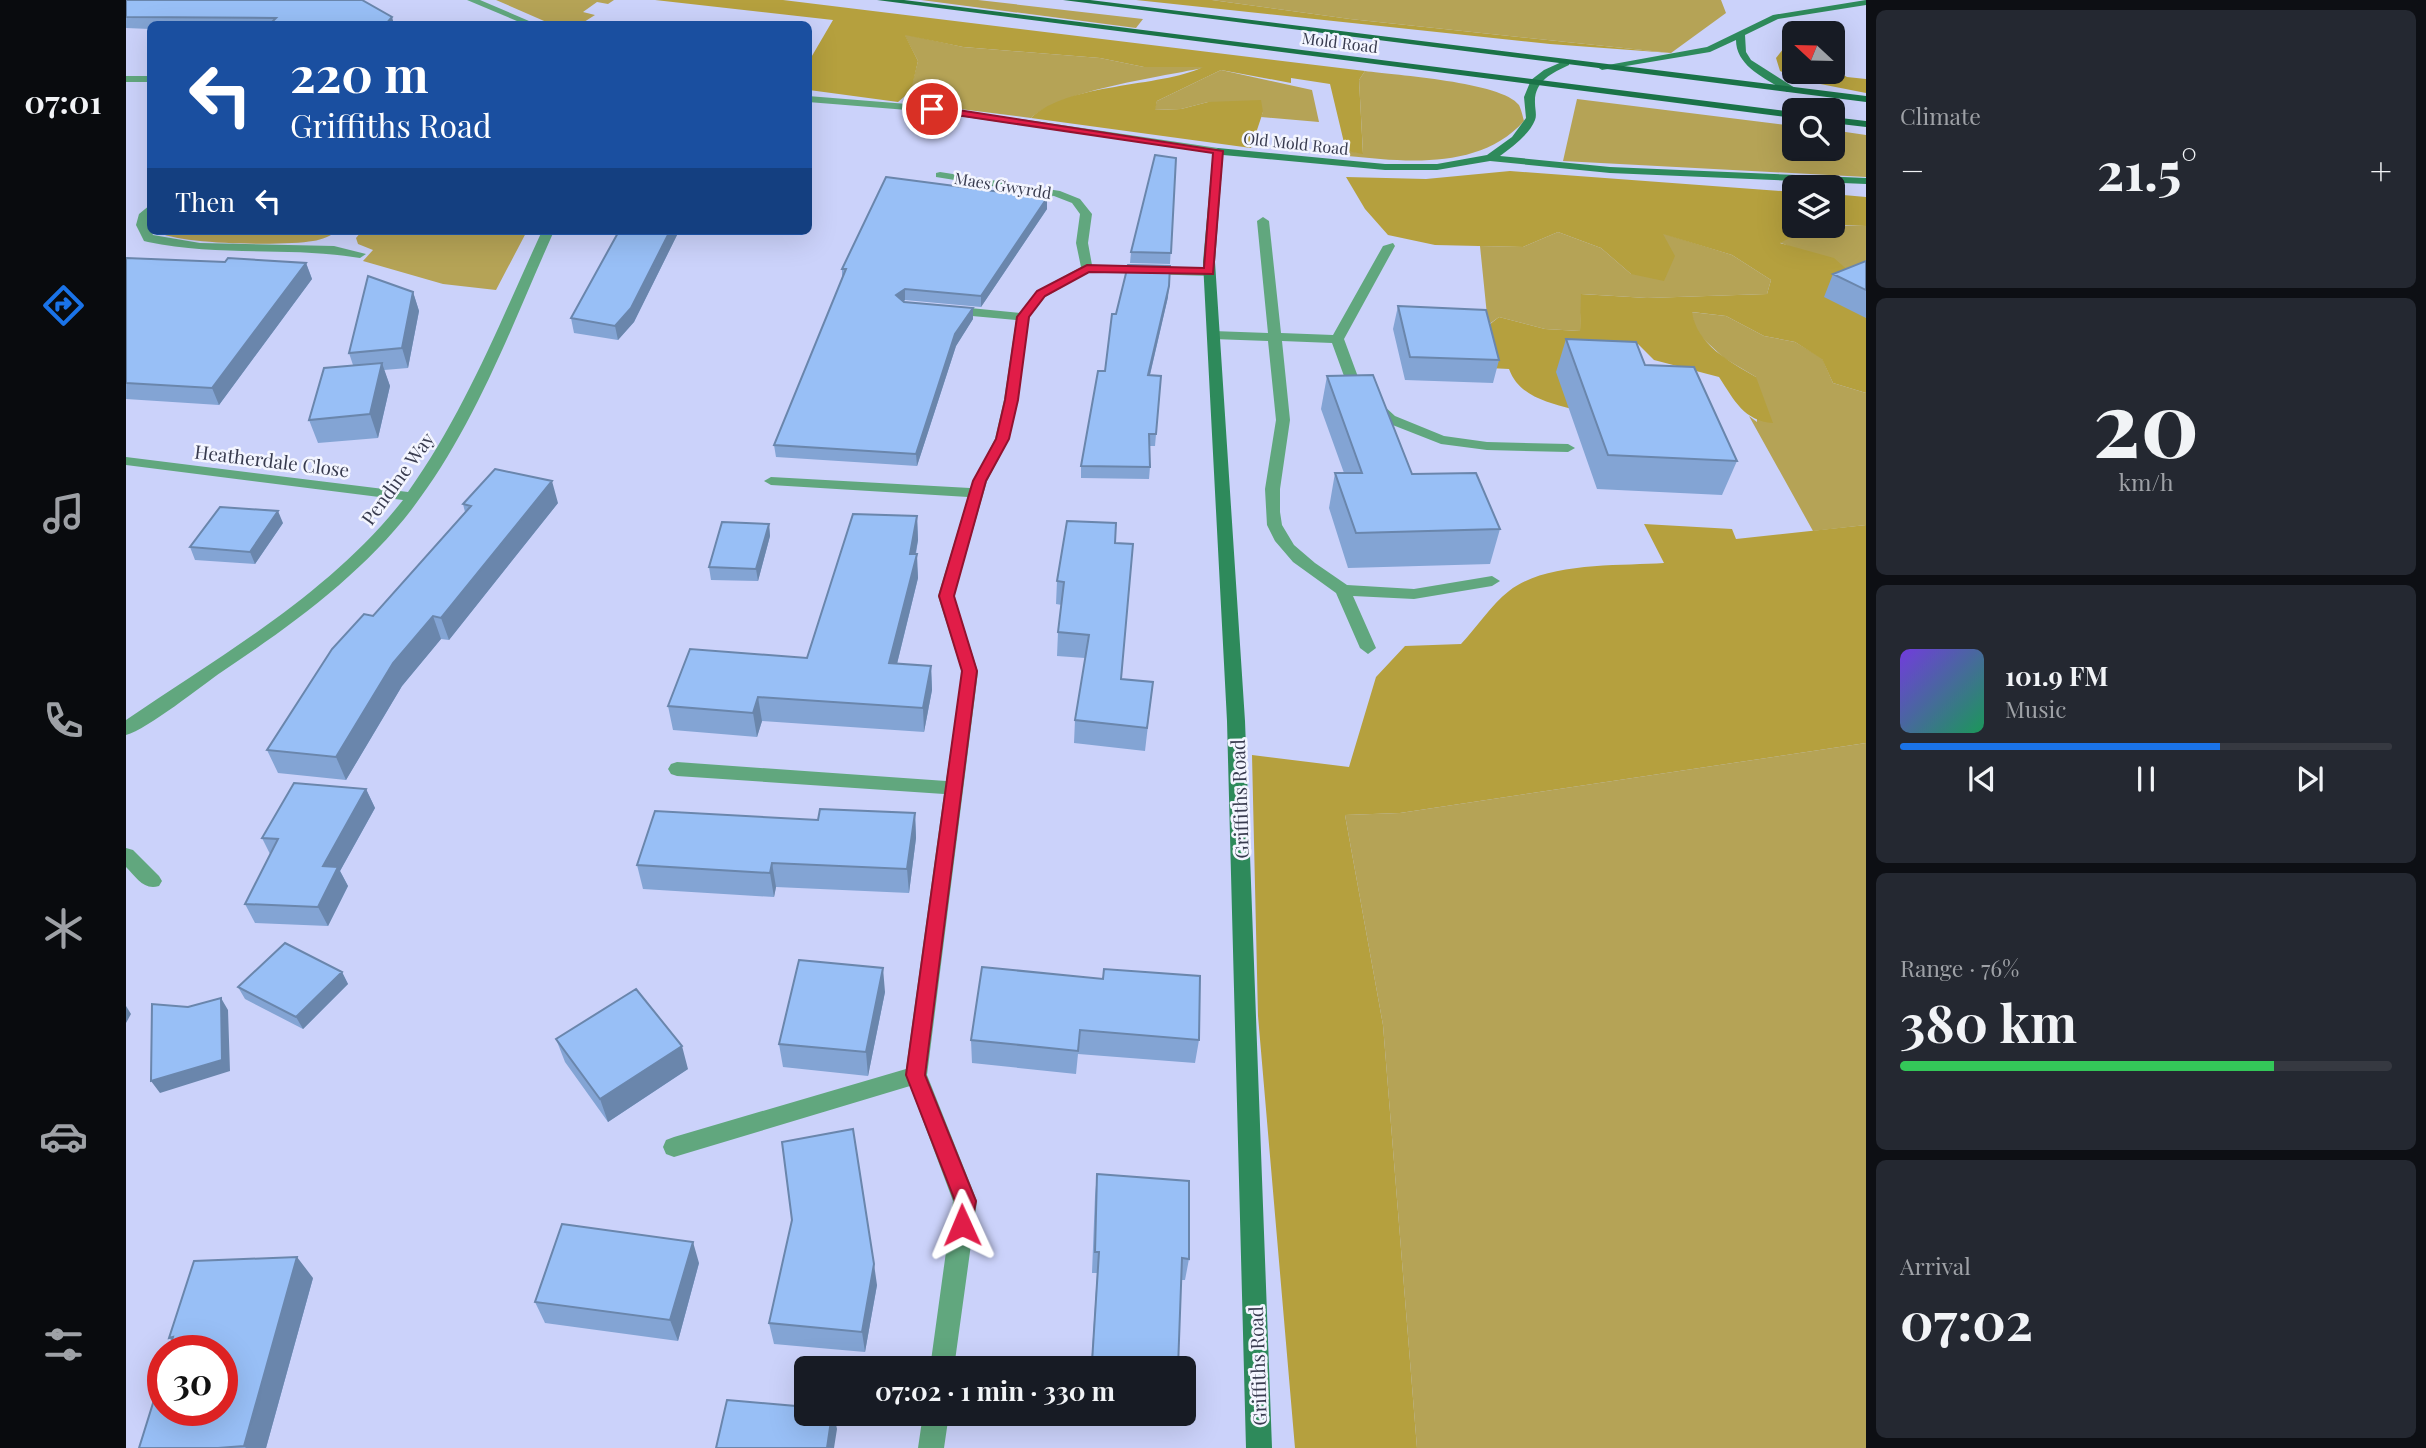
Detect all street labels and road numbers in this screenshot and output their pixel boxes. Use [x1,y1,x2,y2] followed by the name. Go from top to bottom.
[1301,27,1379,57] street label: Mold Road
[1242,127,1350,159] street label: Old Mold Road
[953,167,1053,203] street label: Maes Gwyrdd
[355,426,440,530] street label: Pendine Way
[193,438,351,482] street label: Heatherdale Close
[1224,739,1254,859] street label: Griffiths Road
[1242,1306,1272,1426] street label: Griffiths Road

